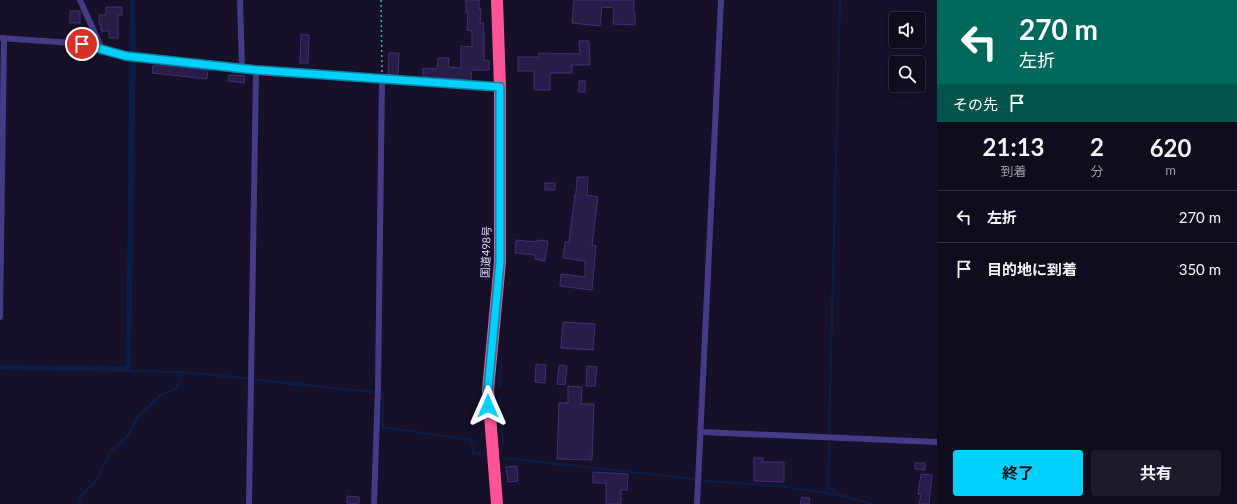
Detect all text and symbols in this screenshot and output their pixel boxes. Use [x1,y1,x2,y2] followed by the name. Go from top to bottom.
[889,12,925,92] map controls
[889,12,925,48] button: sound
[1019,12,1098,46] text: 270 m
[953,16,1005,68] icon: left
[65,27,99,61] pin
[71,33,93,55] icon: arrive
[1019,49,1055,71] text: 左折
[889,56,925,92] button: search
[1006,92,1028,114] icon: arrive
[953,95,998,113] text: その先
[983,132,1044,161] text: 21:13
[1090,132,1104,161] text: 2
[1150,133,1191,162] text: 620
[1165,162,1176,178] text: m
[1001,163,1027,179] text: 到着
[1091,163,1104,179] text: 分
[953,206,975,228] icon: left
[987,208,1017,226] text: 左折
[1179,208,1221,226] text: 270 m
[478,226,493,278] street label: 国道498号
[953,258,975,280] icon: arrive
[987,260,1077,278] text: 目的地に到着
[1179,260,1221,278] text: 350 m
[467,385,509,427] position arrow
[953,450,1083,496] button: 終了
[1091,450,1221,496] button: 共有

